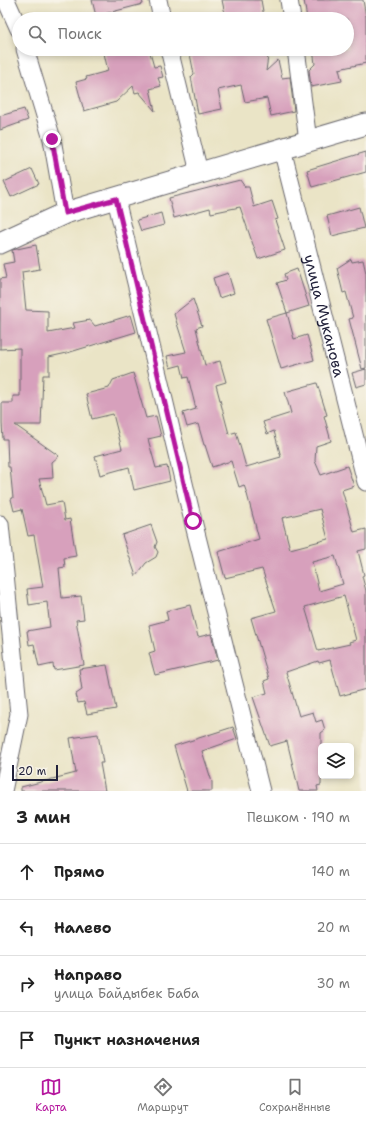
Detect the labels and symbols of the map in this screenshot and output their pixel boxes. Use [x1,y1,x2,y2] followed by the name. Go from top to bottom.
[43,130,61,148] route end
[299,252,349,380] street label: улица Муканова
[184,512,202,530] route start
[12,763,58,782] scale bar

